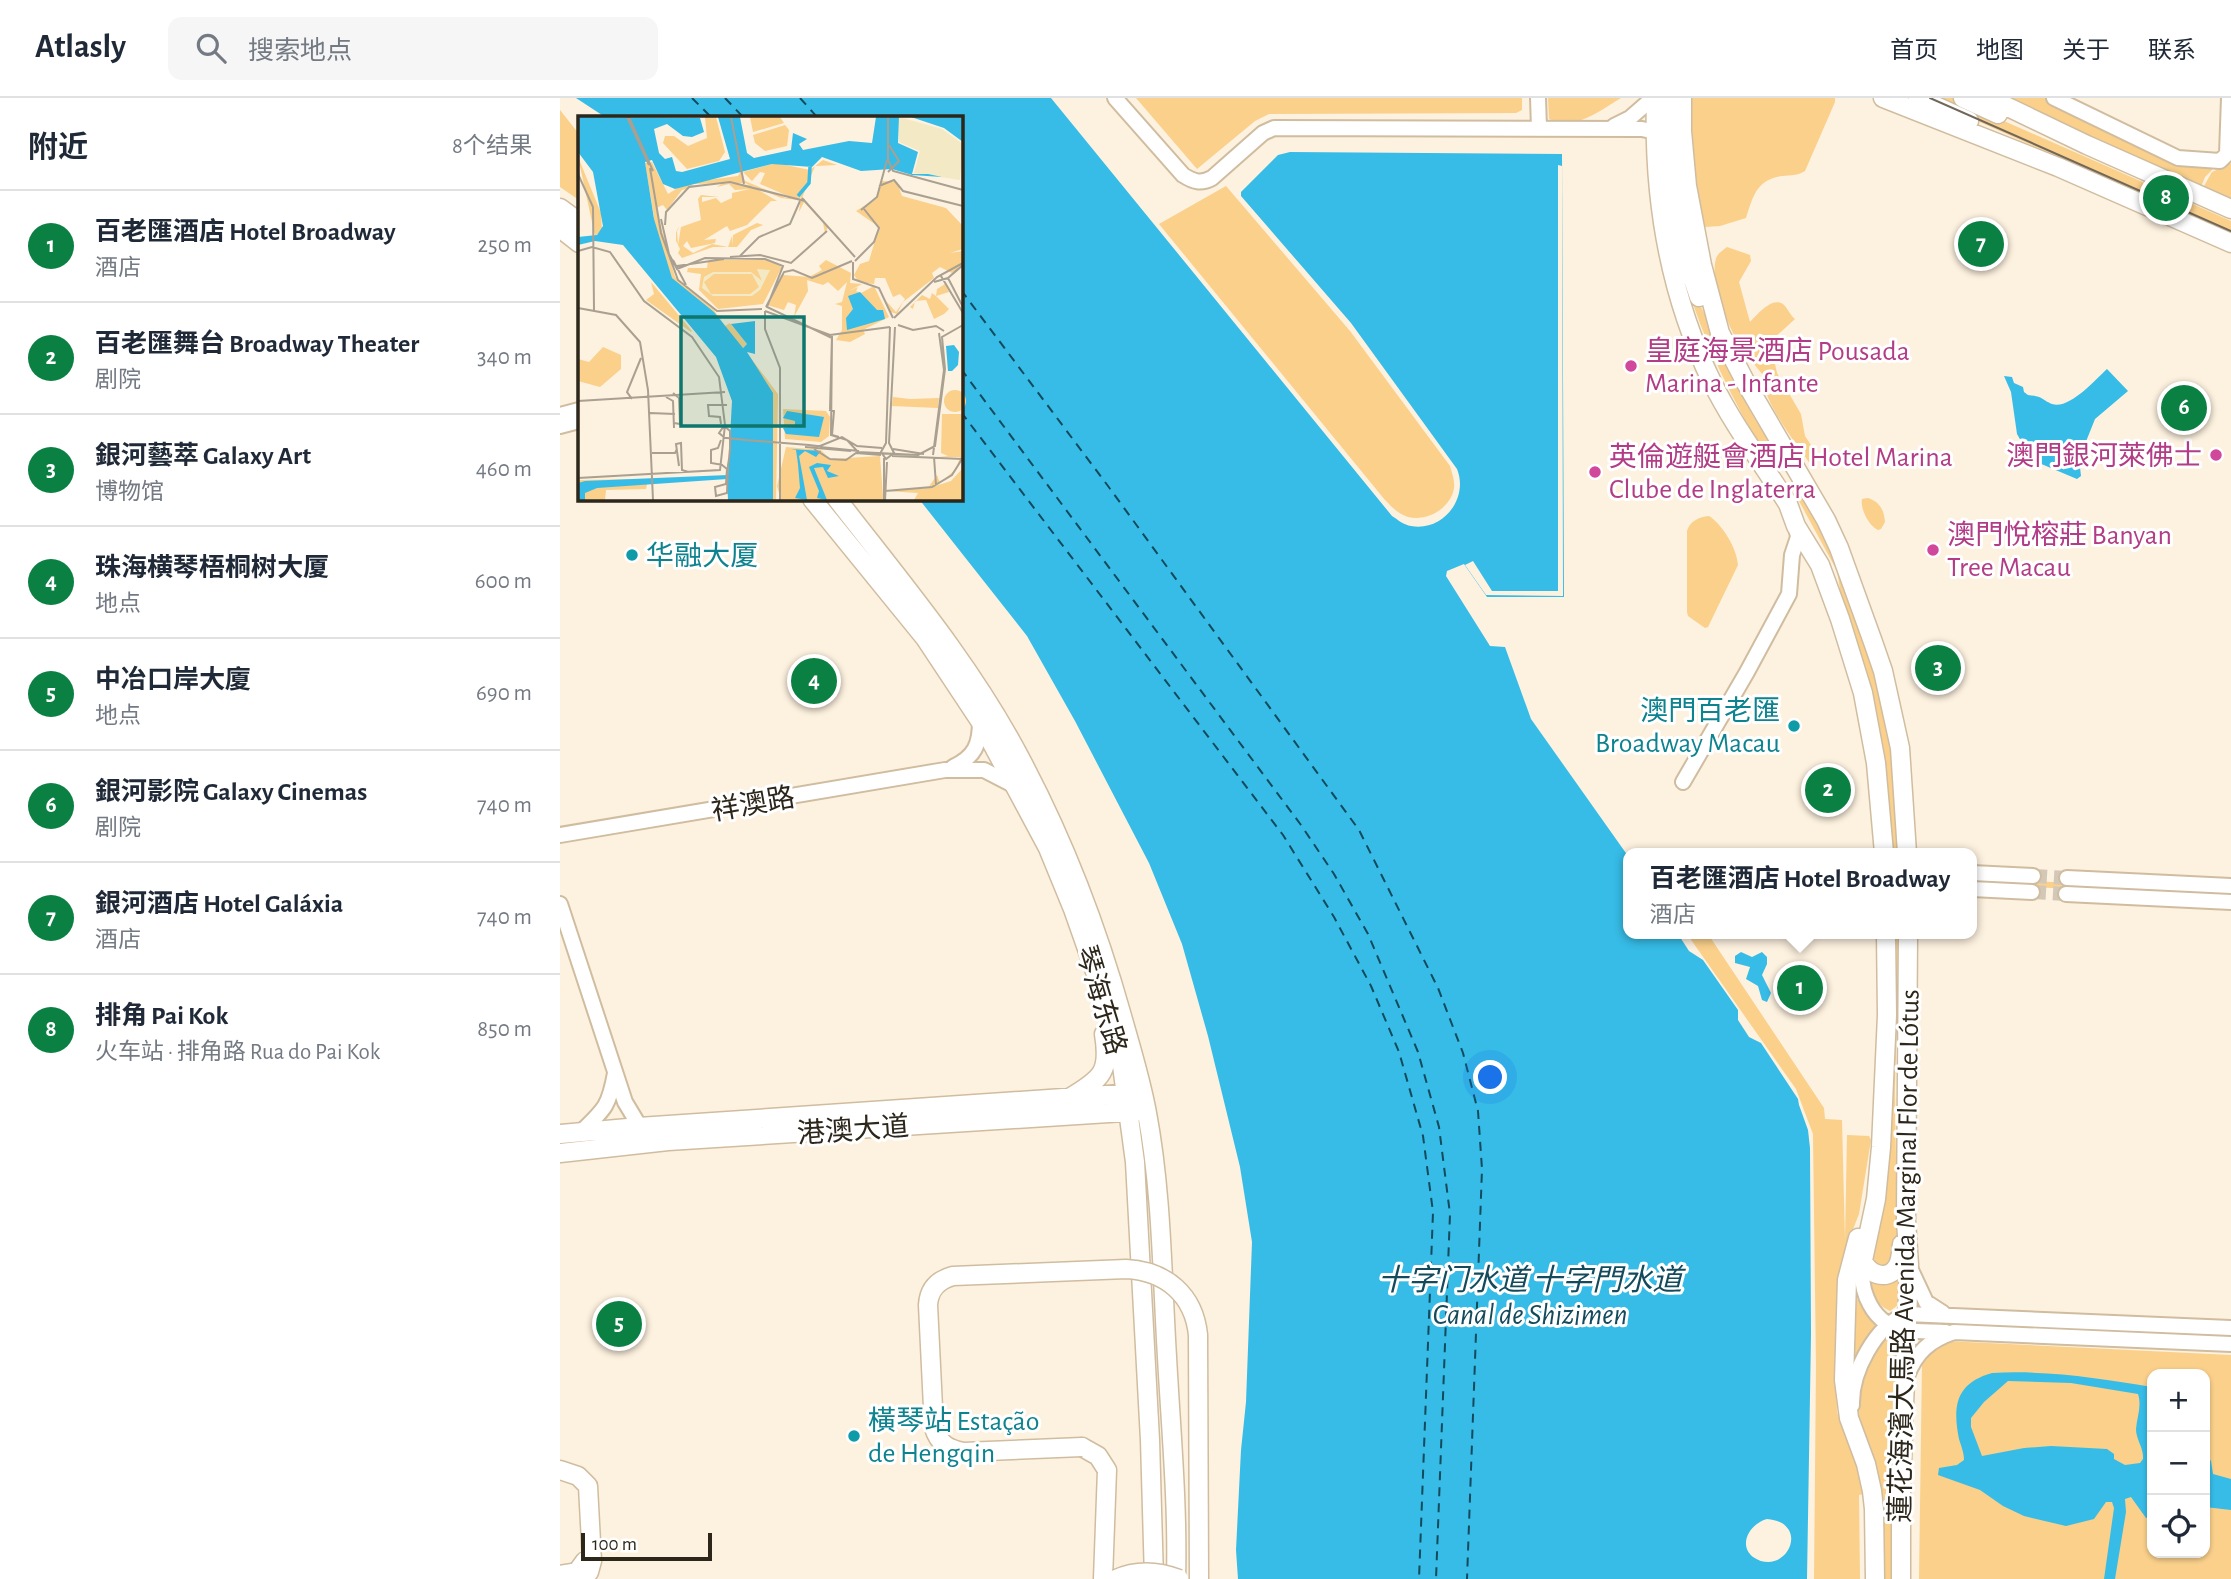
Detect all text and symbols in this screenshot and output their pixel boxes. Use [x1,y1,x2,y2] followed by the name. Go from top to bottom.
[168,17,658,80] search box
[192,29,230,67] icon: search
[35,31,126,64] text: Atlasly
[248,38,352,64] text: 搜索地点
[1890,39,1938,63] text: 首页
[1976,39,2024,63] text: 地图
[2062,39,2110,63] text: 关于
[2148,39,2196,63] text: 联系
[578,116,962,500] inset map
[28,133,88,163] text: 附近
[452,135,532,158] text: 8个结果
[2143,172,2189,224] pin: 8
[1958,218,2004,270] pin: 7
[95,219,396,245] text: 百老匯酒店 Hotel Broadway
[47,234,55,257] text: 1
[478,234,532,257] text: 250 m
[95,257,141,280] text: 酒店
[95,331,419,357] text: 百老匯舞台 Broadway Theater
[1645,336,1910,398] place label: 皇庭海景酒店 Pousada Marina - Infante
[46,346,56,369] text: 2
[477,346,532,369] text: 340 m
[1623,358,1639,374] marker: 皇庭海景酒店 Pousada Marina - Infante
[95,369,141,392] text: 剧院
[2161,382,2207,434] pin: 6
[2006,441,2202,471] place label: 澳門銀河萊佛士
[1609,442,1953,504] place label: 英倫遊艇會酒店 Hotel Marina Clube de Inglaterra
[95,443,311,469] text: 銀河藝萃 Galaxy Art
[2208,447,2224,463] marker: 澳門銀河萊佛士
[46,458,56,481] text: 3
[476,458,532,481] text: 460 m
[1587,464,1603,480] marker: 英倫遊艇會酒店 Hotel Marina Clube de Inglaterra
[95,481,164,504] text: 博物馆
[1947,520,2172,582] place label: 澳門悅榕莊 Banyan Tree Macau
[646,541,758,571] place label: 华融大厦
[1925,542,1941,558] marker: 澳門悅榕莊 Banyan Tree Macau
[624,547,640,563] marker: 华融大厦
[95,555,329,581] text: 珠海横琴梧桐树大厦
[45,570,57,593] text: 4
[475,570,532,593] text: 600 m
[95,593,141,616] text: 地点
[1915,642,1961,694] pin: 3
[791,655,837,707] pin: 4
[95,667,251,693] text: 中冶口岸大廈
[46,682,56,705] text: 5
[476,682,532,705] text: 690 m
[1595,696,1780,758] place label: 澳門百老匯 Broadway Macau
[95,705,141,728] text: 地点
[1786,718,1802,734] marker: 澳門百老匯 Broadway Macau
[1805,764,1851,816] pin: 2
[95,779,367,805] text: 銀河影院 Galaxy Cinemas
[709,782,797,826] street label: 祥澳路
[45,794,57,817] text: 6
[477,794,532,817] text: 740 m
[95,817,141,840] text: 剧院
[1623,848,1977,939] popup
[1650,866,1950,892] text: 百老匯酒店 Hotel Broadway
[95,891,343,917] text: 銀河酒店 Hotel Galáxia
[1650,904,1696,927] text: 酒店
[46,906,56,929] text: 7
[477,906,532,929] text: 740 m
[95,929,141,952] text: 酒店
[1070,942,1132,1058] street label: 琴海东路
[1777,962,1823,1014] pin: 1
[1885,989,1925,1523] street label: 蓮花海濱大馬路 Avenida Marginal Flor de Lótus
[95,1003,228,1029] text: 排角 Pai Kok
[45,1018,57,1041] text: 8
[477,1018,532,1041] text: 850 m
[95,1041,380,1064] text: 火车站 · 排角路 Rua do Pai Kok
[1473,1060,1507,1094] your location
[796,1111,910,1149] street label: 港澳大道
[1378,1264,1686,1330] water label: 十字门水道 十字門水道 Canal de Shizimen
[596,1298,642,1350] pin: 5
[2147,1369,2210,1558] map controls
[2147,1369,2210,1432] button: +
[868,1406,1039,1468] place label: 橫琴站 Estação de Hengqin
[846,1428,862,1444] marker: 橫琴站 Estação de Hengqin
[2147,1432,2210,1495] button: −
[2147,1495,2210,1558] button: locate
[581,1530,712,1562] scale bar
[592,1535,637,1554] text: 100 m

